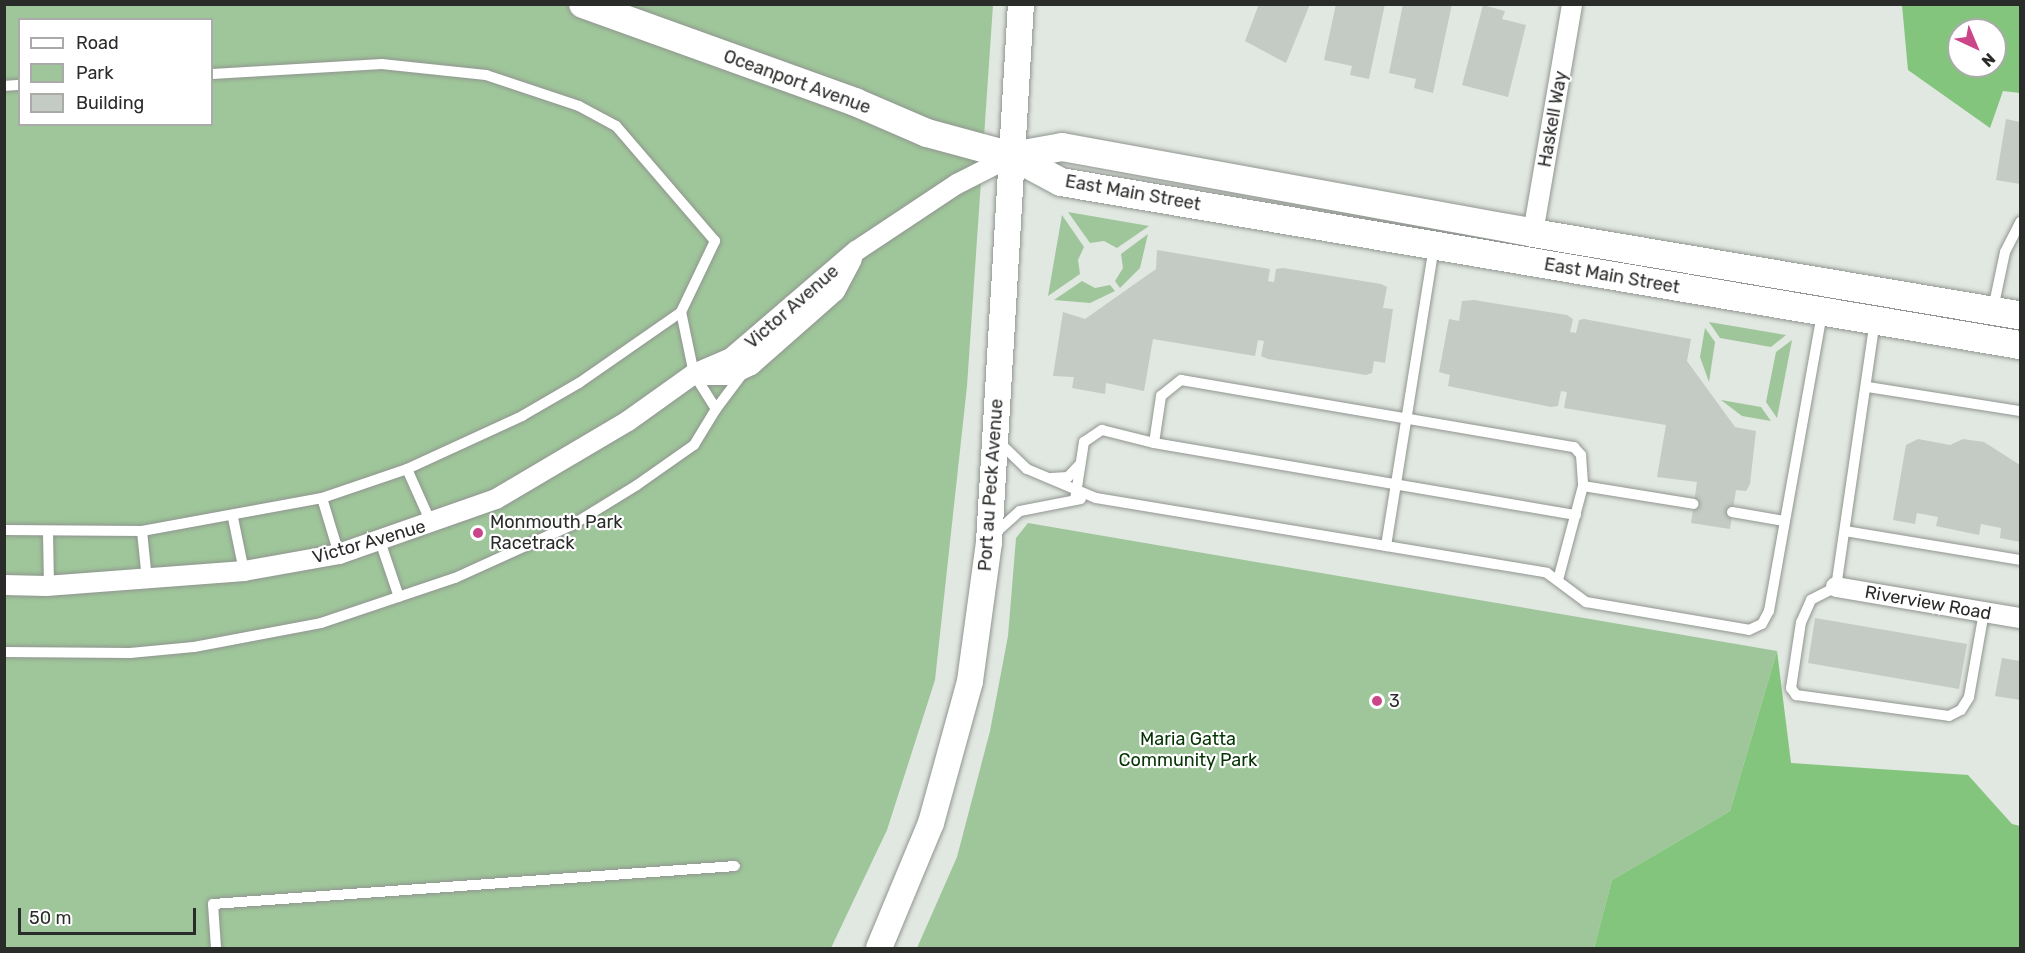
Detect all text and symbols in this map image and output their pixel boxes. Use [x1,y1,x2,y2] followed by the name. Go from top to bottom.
[18,18,213,126] legend
[1947,18,2007,78] north arrow
[76,32,119,54] text: Road
[720,45,874,119] street label: Oceanport Avenue
[1978,49,1999,71] text: N
[76,62,113,84] text: Park
[1534,69,1572,169] street label: Haskell Way
[76,92,144,114] text: Building
[1063,170,1203,216] street label: East Main Street
[1542,253,1682,299] street label: East Main Street
[741,260,843,354] street label: Victor Avenue
[974,398,1008,572] street label: Port au Peck Avenue
[490,512,623,554] place label: Monmouth Park Racetrack
[309,515,429,569] street label: Victor Avenue
[471,526,485,540] marker: Monmouth Park Racetrack
[1863,581,1993,625] street label: Riverview Road
[1389,690,1400,712] place label: 3
[1370,694,1384,708] marker: 3
[1118,729,1258,771] park label: Maria Gatta Community Park
[21,896,200,934] scale bar
[29,907,72,929] text: 50 m

